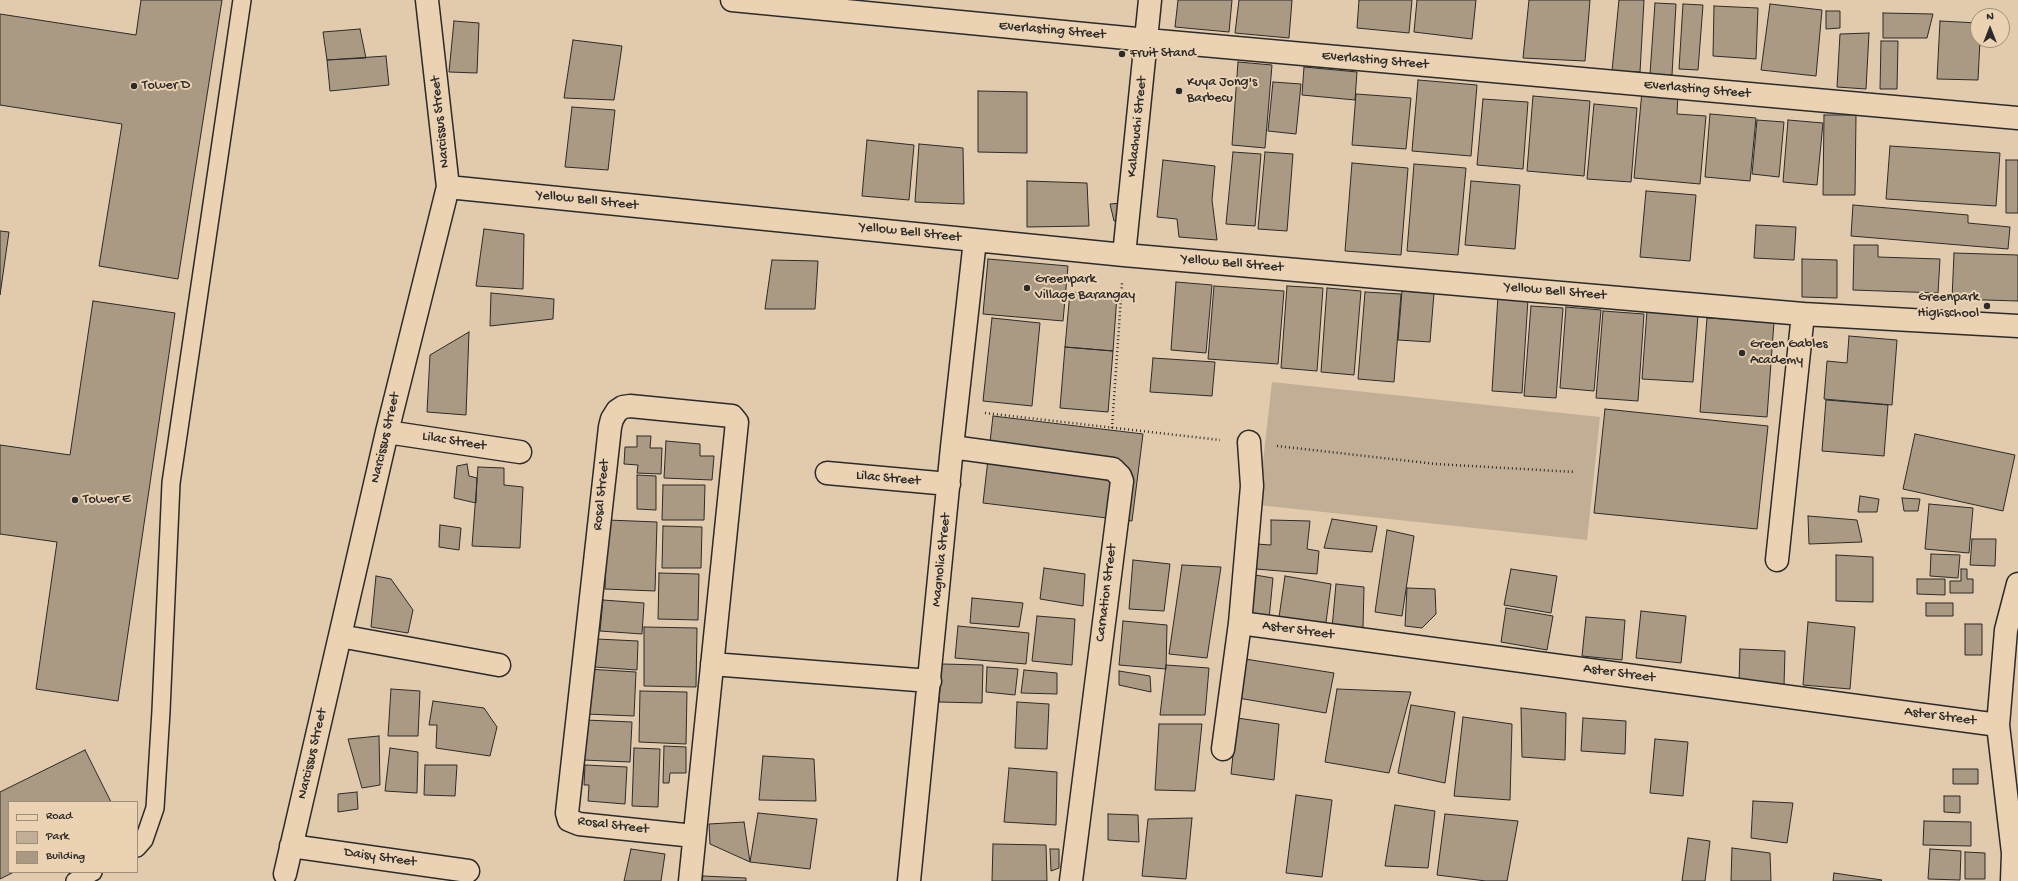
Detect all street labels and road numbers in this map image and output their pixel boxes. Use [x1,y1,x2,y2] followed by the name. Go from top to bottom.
[998,18,1106,44] street label: Everlasting Street
[1321,48,1429,74] street label: Everlasting Street
[428,75,454,169] street label: Narcissus Street
[1124,76,1152,178] street label: Kalachuchi Street
[1643,77,1751,103] street label: Everlasting Street
[535,187,639,215] street label: Yellow Bell Street
[858,219,962,247] street label: Yellow Bell Street
[1180,251,1284,277] street label: Yellow Bell Street
[1503,279,1607,305] street label: Yellow Bell Street
[367,391,405,485] street label: Narcissus Street
[421,429,487,455] street label: Lilac Street
[590,459,614,531] street label: Rosal Street
[855,468,921,490] street label: Lilac Street
[929,512,955,608] street label: Magnolia Street
[1093,543,1121,643] street label: Carnation Street
[1261,618,1335,644] street label: Aster Street
[1582,661,1656,687] street label: Aster Street
[1903,704,1977,730] street label: Aster Street
[294,707,332,801] street label: Narcissus Street
[577,813,649,839] street label: Rosal Street
[343,845,417,871] street label: Daisy Street

